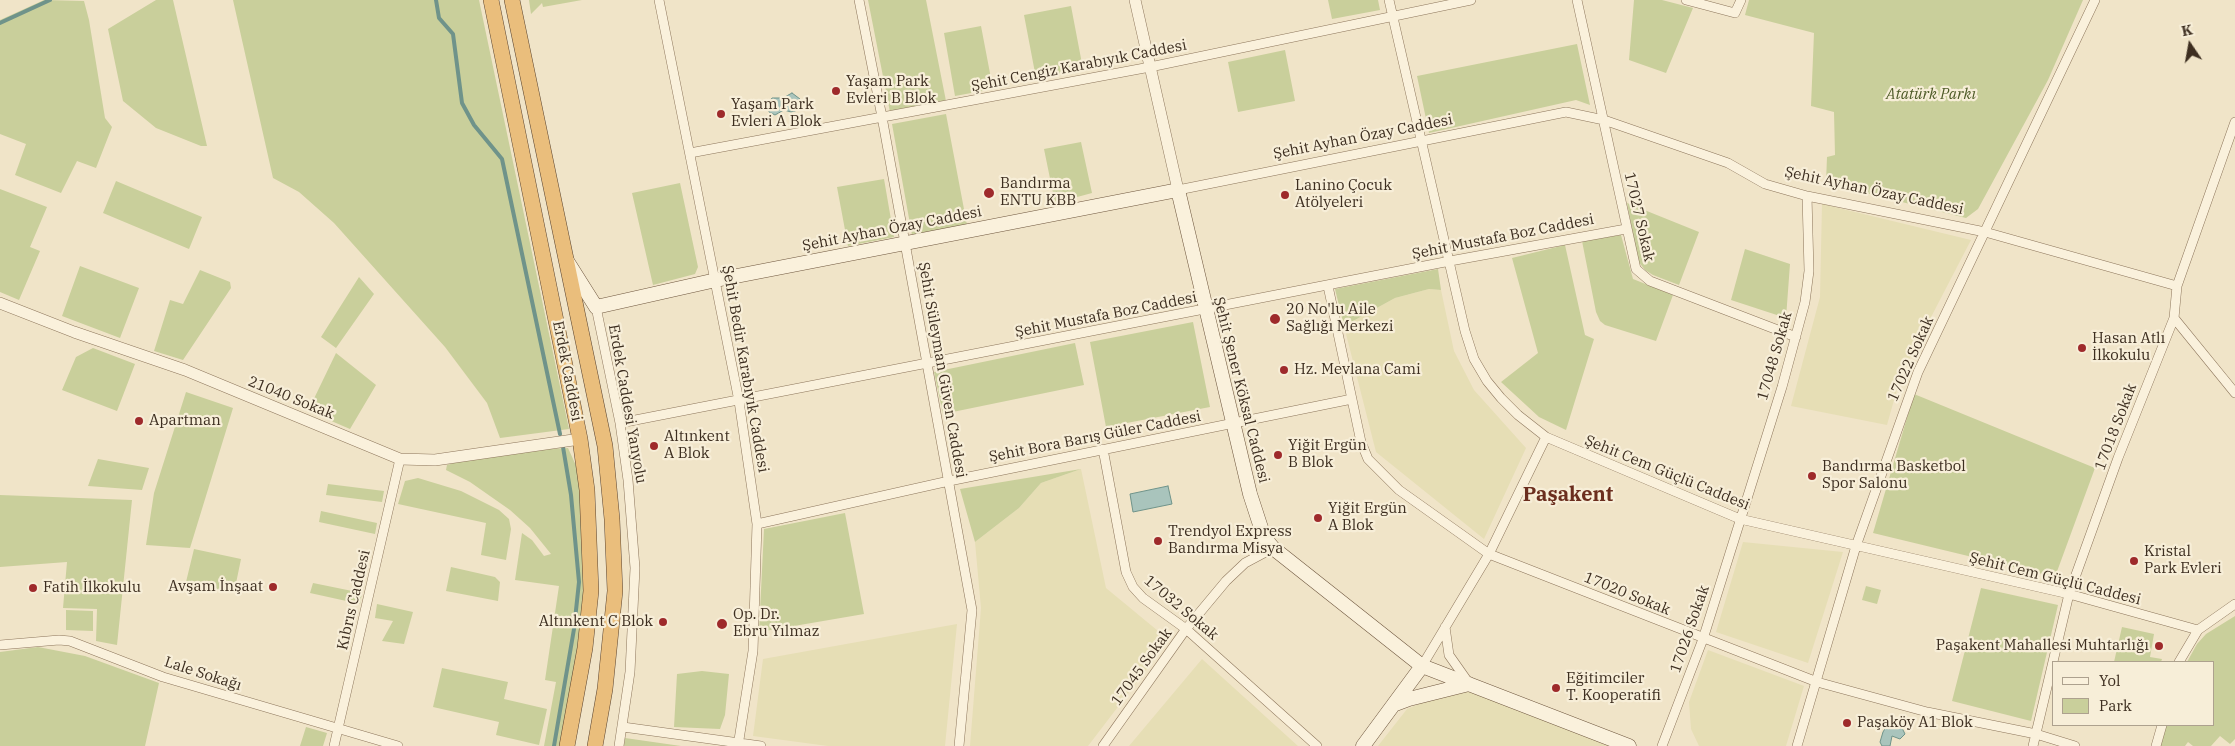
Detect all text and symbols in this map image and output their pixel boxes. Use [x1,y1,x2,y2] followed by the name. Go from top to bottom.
[2165,20,2215,70] north arrow
[2180,20,2194,40] text: K
[970,36,1188,96] street label: Şehit Cengiz Karabıyık Caddesi
[846,73,936,108] place label: Yaşam Park Evleri B Blok
[830,85,842,97] marker: Yaşam Park Evleri B Blok
[1886,86,1976,104] park label: Atatürk Parkı
[731,96,821,131] place label: Yaşam Park Evleri A Blok
[715,108,727,120] marker: Yaşam Park Evleri A Blok
[1272,111,1454,163] street label: Şehit Ayhan Özay Caddesi
[1783,163,1965,219] street label: Şehit Ayhan Özay Caddesi
[1620,170,1658,264] street label: 17027 Sokak
[1000,175,1076,210] place label: Bandırma ENTU KBB
[1295,177,1392,212] place label: Lanino Çocuk Atölyeleri
[982,186,996,200] marker: Bandırma ENTU KBB
[1279,189,1291,201] marker: Lanino Çocuk Atölyeleri
[801,203,983,255] street label: Şehit Ayhan Özay Caddesi
[1410,211,1596,263] street label: Şehit Mustafa Boz Caddesi
[914,261,970,479] street label: Şehit Süleyman Güven Caddesi
[718,264,772,474] street label: Şehit Bedir Karabıyık Caddesi
[1013,289,1199,341] street label: Şehit Mustafa Boz Caddesi
[1209,295,1273,485] street label: Şehit Şener Köksal Caddesi
[1286,301,1393,336] place label: 20 No'lu Aile Sağlığı Merkezi
[1754,310,1796,402] street label: 17048 Sokak
[1268,312,1282,326] marker: 20 No'lu Aile Sağlığı Merkezi
[1884,314,1938,404] street label: 17022 Sokak
[548,319,586,423] street label: Erdek Caddesi
[604,323,650,485] street label: Erdek Caddesi Yanyolu
[2092,330,2165,365] place label: Hasan Atlı İlkokulu
[2076,342,2088,354] marker: Hasan Atlı İlkokulu
[1294,361,1421,379] place label: Hz. Mevlana Cami
[1278,364,1290,376] marker: Hz. Mevlana Cami
[245,373,337,423] street label: 21040 Sokak
[2091,381,2141,473] street label: 17018 Sokak
[987,408,1203,466] street label: Şehit Bora Barış Güler Caddesi
[149,412,221,430] place label: Apartman
[133,415,145,427] marker: Apartman
[664,428,730,463] place label: Altınkent A Blok
[1582,432,1752,514] street label: Şehit Cem Güçlü Caddesi
[1288,437,1367,472] place label: Yiğit Ergün B Blok
[648,440,660,452] marker: Altınkent A Blok
[1272,449,1284,461] marker: Yiğit Ergün B Blok
[1822,458,1966,493] place label: Bandırma Basketbol Spor Salonu
[1806,470,1818,482] marker: Bandırma Basketbol Spor Salonu
[1523,483,1613,507] district label: Paşakent
[1328,500,1407,535] place label: Yiğit Ergün A Blok
[1312,512,1324,524] marker: Yiğit Ergün A Blok
[1168,523,1292,558] place label: Trendyol Express Bandırma Misya
[1152,535,1164,547] marker: Trendyol Express Bandırma Misya
[2144,543,2222,578] place label: Kristal Park Evleri
[334,548,374,652] street label: Kıbrıs Caddesi
[1967,549,2143,609] street label: Şehit Cem Güçlü Caddesi
[2128,555,2140,567] marker: Kristal Park Evleri
[1581,569,1673,619] street label: 17020 Sokak
[1140,572,1222,644] street label: 17032 Sokak
[168,578,263,596] place label: Avşam İnşaat
[43,579,141,597] place label: Fatih İlkokulu
[267,581,279,593] marker: Avşam İnşaat
[27,582,39,594] marker: Fatih İlkokulu
[1667,583,1713,675] street label: 17026 Sokak
[733,606,819,641] place label: Op. Dr. Ebru Yılmaz
[539,613,653,631] place label: Altınkent C Blok
[657,616,669,628] marker: Altınkent C Blok
[715,617,729,631] marker: Op. Dr. Ebru Yılmaz
[1108,625,1176,709] street label: 17045 Sokak
[1936,637,2149,655] place label: Paşakent Mahallesi Muhtarlığı
[2153,640,2165,652] marker: Paşakent Mahallesi Muhtarlığı
[162,653,244,695] street label: Lale Sokağı
[2052,661,2215,726] legend
[1566,670,1661,705] place label: Eğitimciler T. Kooperatifi
[2099,671,2120,690] text: Yol
[1550,682,1562,694] marker: Eğitimciler T. Kooperatifi
[2099,696,2132,715] text: Park
[1857,714,1973,732] place label: Paşaköy A1 Blok
[1841,717,1853,729] marker: Paşaköy A1 Blok

